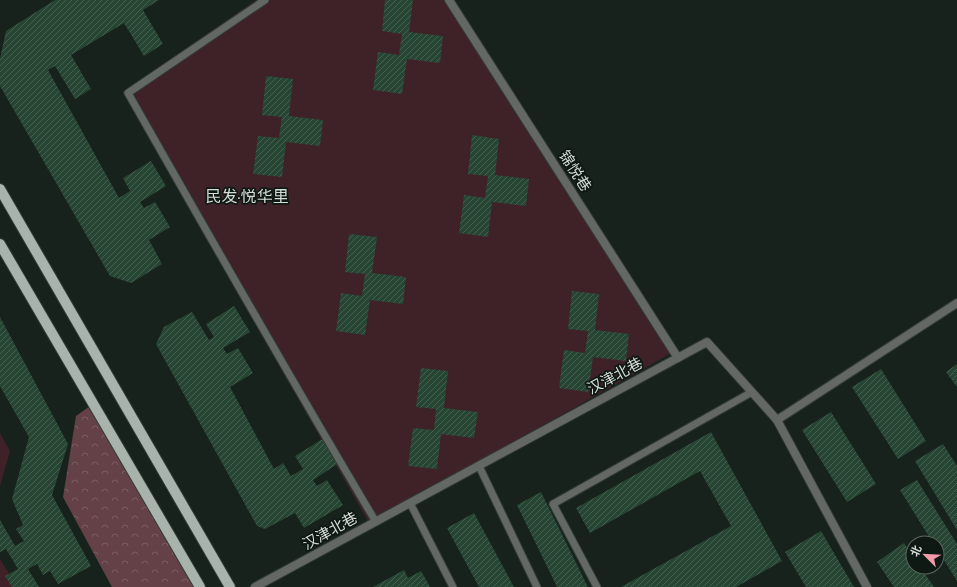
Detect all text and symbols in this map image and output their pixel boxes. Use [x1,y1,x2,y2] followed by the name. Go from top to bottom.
[555,147,595,195] street label: 锦悦巷
[206,187,288,206] district label: 民发·悦华里
[584,354,646,398] street label: 汉津北巷
[299,509,361,553] street label: 汉津北巷
[905,535,945,575] north arrow
[908,543,924,559] text: 北

